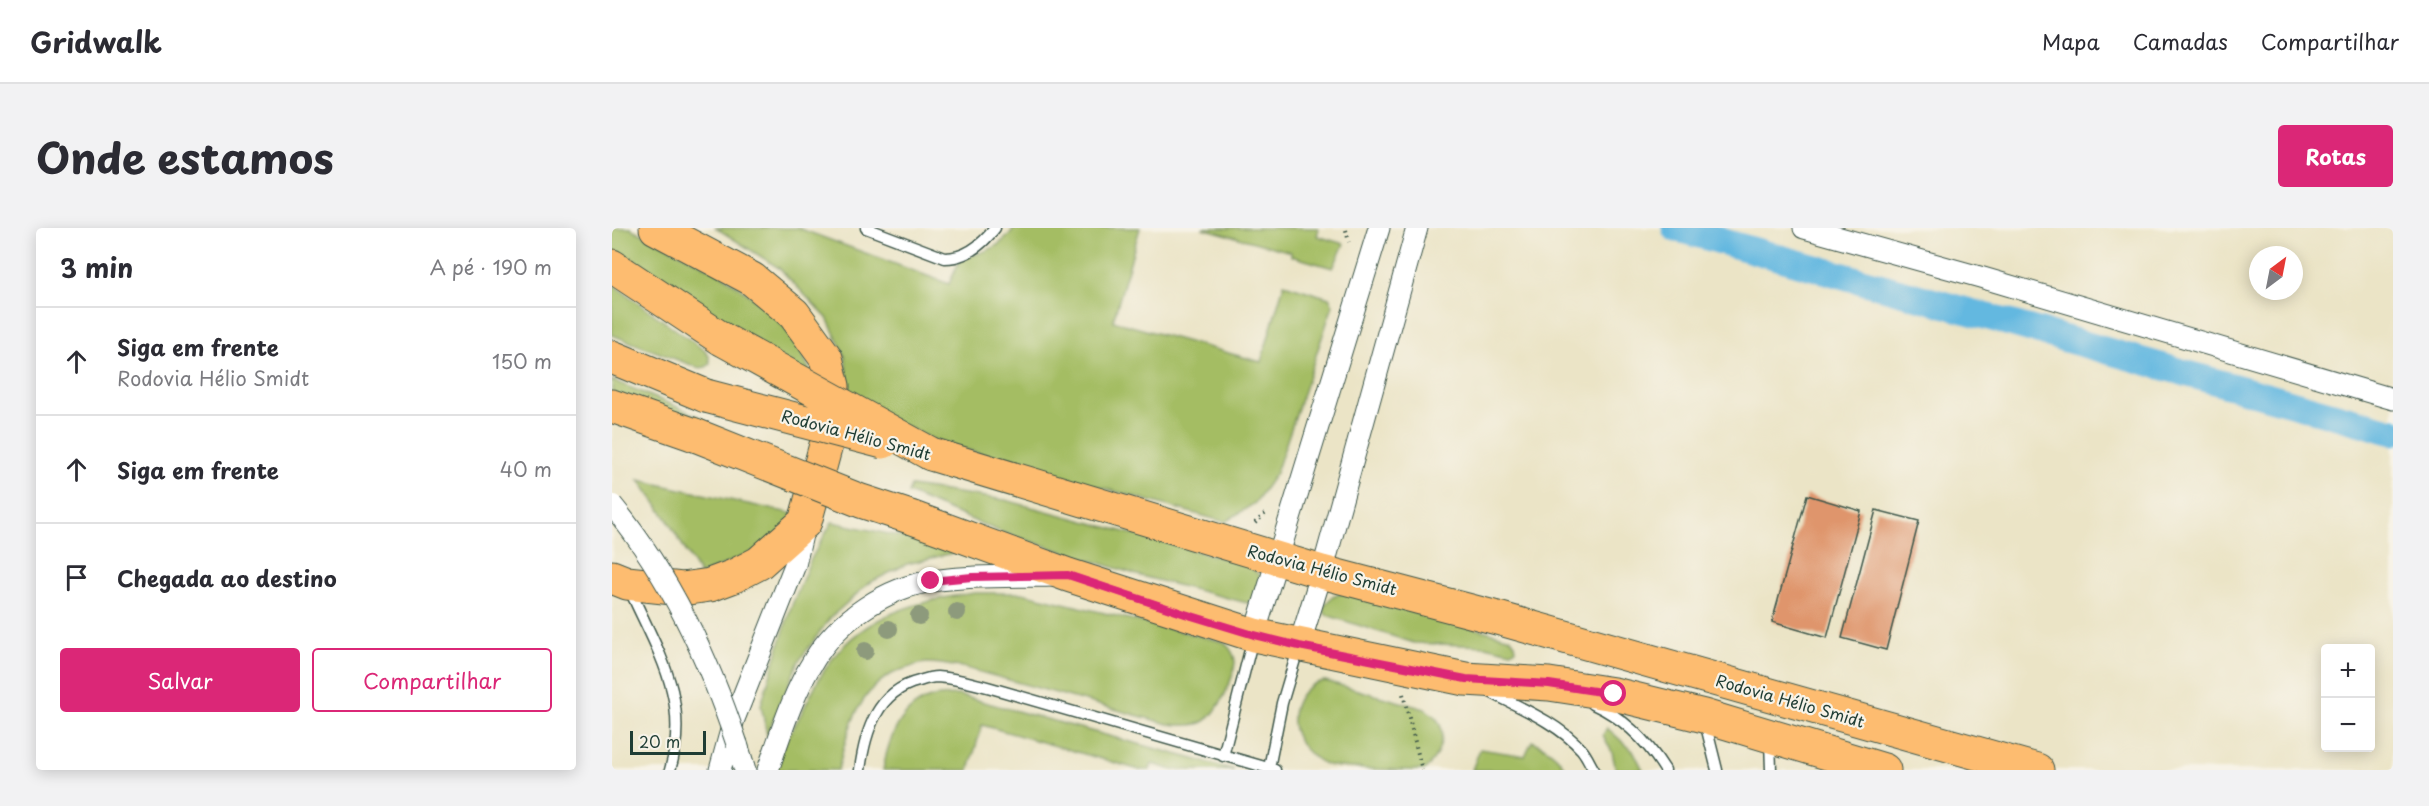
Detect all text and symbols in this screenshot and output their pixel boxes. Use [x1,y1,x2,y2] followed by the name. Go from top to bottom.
[30,20,162,63] text: Gridwalk
[2042,25,2100,57] text: Mapa
[2133,25,2228,57] text: Camadas
[2261,25,2399,57] text: Compartilhar
[36,125,334,188] text: Onde estamos
[2278,125,2393,187] button: Rotas
[2249,246,2303,300] north arrow
[60,248,133,287] text: 3 min
[430,252,552,282] text: A pé · 190 m
[117,330,279,363] text: Siga em frente
[60,345,93,378] icon: ahead
[492,346,552,376] text: 150 m
[117,363,309,393] text: Rodovia Hélio Smidt
[779,403,934,466] street label: Rodovia Hélio Smidt
[60,453,93,486] icon: ahead
[117,453,279,486] text: Siga em frente
[500,454,552,484] text: 40 m
[1245,538,1400,601] street label: Rodovia Hélio Smidt
[60,561,93,594] icon: arrive
[117,561,337,594] text: Chegada ao destino
[917,567,943,593] route end
[2321,644,2375,752] map controls
[2321,644,2375,698] button: +
[60,648,300,712] button: Salvar
[312,648,552,712] button: Compartilhar
[1713,667,1868,733] street label: Rodovia Hélio Smidt
[1600,680,1626,706] route start
[2321,698,2375,752] button: −
[630,728,706,756] scale bar
[639,729,680,753] text: 20 m

